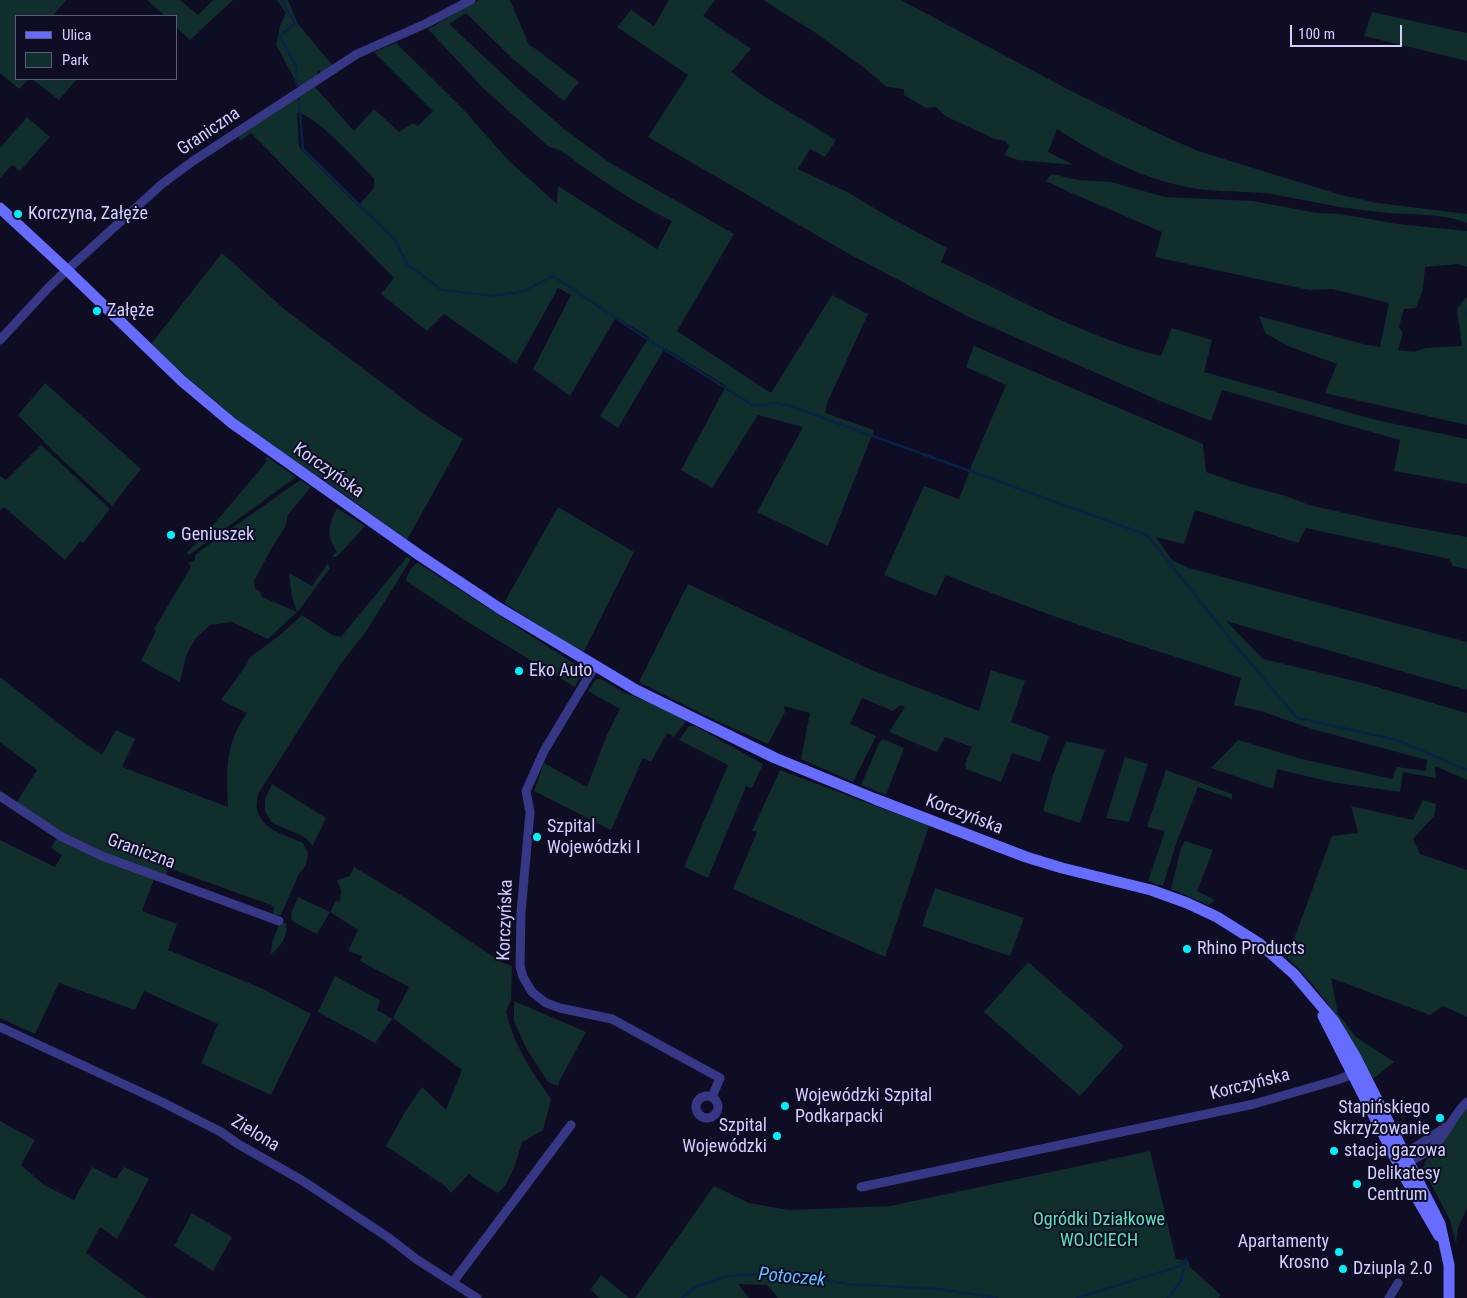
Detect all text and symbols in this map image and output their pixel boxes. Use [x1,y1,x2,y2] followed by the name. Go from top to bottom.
[15,15,178,80] legend
[1292,15,1404,47] scale bar
[1298,25,1335,43] text: 100 m
[62,26,91,44] text: Ulica
[62,51,89,69] text: Park
[174,103,244,161] street label: Graniczna
[28,203,148,225] place label: Korczyna, Załęże
[12,208,24,220] marker: Korczyna, Załęże
[107,300,154,322] place label: Załęże
[91,305,103,317] marker: Załęże
[289,439,367,503] street label: Korczyńska
[181,524,254,546] place label: Geniuszek
[165,529,177,541] marker: Geniuszek
[529,660,592,682] place label: Eko Auto
[513,665,525,677] marker: Eko Auto
[922,790,1006,840] street label: Korczyńska
[547,816,640,859] place label: Szpital Wojewódzki I
[104,830,178,874] street label: Graniczna
[531,831,543,843] marker: Szpital Wojewódzki I
[494,879,518,961] street label: Korczyńska
[1197,938,1305,960] place label: Rhino Products
[1181,943,1193,955] marker: Rhino Products
[1208,1065,1292,1105] street label: Korczyńska
[795,1085,932,1128] place label: Wojewódzki Szpital Podkarpacki
[1333,1097,1430,1140] place label: Stapińskiego Skrzyżowanie
[779,1100,791,1112] marker: Wojewódzki Szpital Podkarpacki
[227,1111,283,1157] street label: Zielona
[1434,1112,1446,1124] marker: Stapińskiego Skrzyżowanie
[682,1115,767,1158] place label: Szpital Wojewódzki
[771,1130,783,1142] marker: Szpital Wojewódzki
[1344,1140,1446,1162] place label: stacja gazowa
[1328,1145,1340,1157] marker: stacja gazowa
[1367,1163,1440,1206] place label: Delikatesy Centrum
[1351,1178,1363,1190] marker: Delikatesy Centrum
[1033,1209,1165,1252] park label: Ogródki Działkowe WOJCIECH
[1238,1231,1329,1274] place label: Apartamenty Krosno
[1333,1246,1345,1258] marker: Apartamenty Krosno
[1353,1258,1432,1280] place label: Dziupla 2.0
[1337,1263,1349,1275] marker: Dziupla 2.0
[758,1264,826,1292] water label: Potoczek

